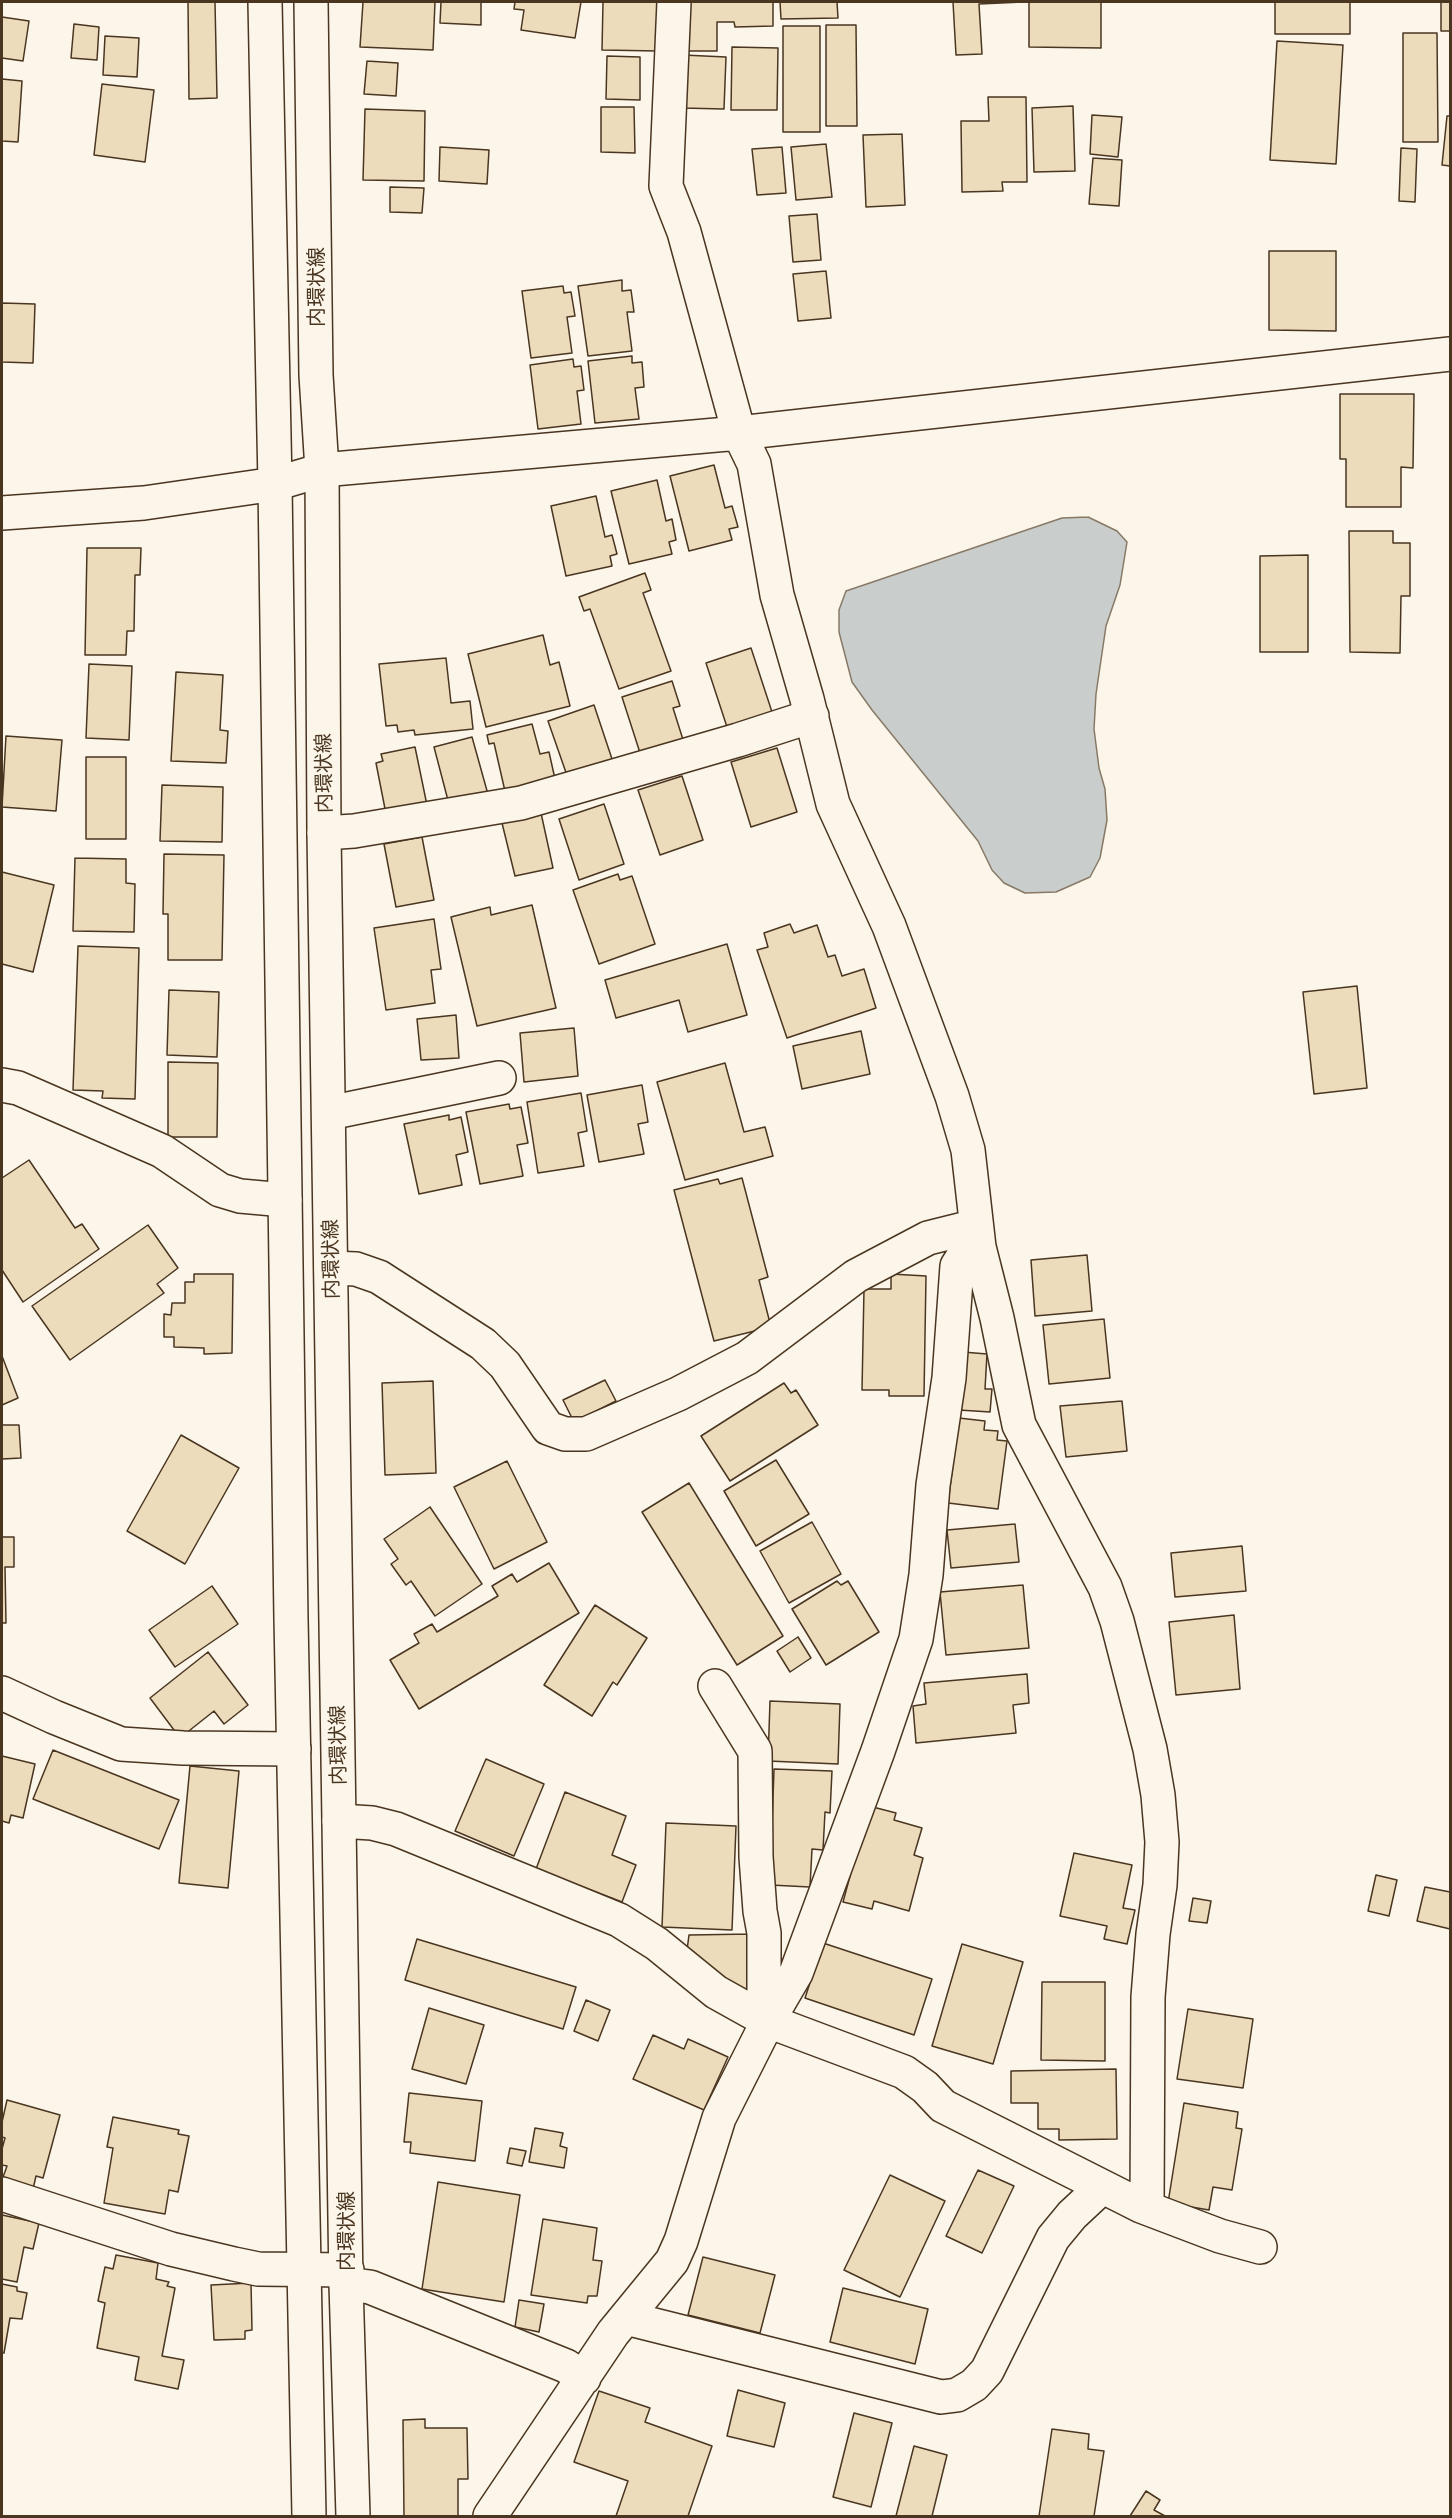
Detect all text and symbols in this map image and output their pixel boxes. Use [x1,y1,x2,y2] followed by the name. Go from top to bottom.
[304,247,328,327] street label: 内環状線
[311,733,337,813] street label: 内環状線
[318,1219,344,1299] street label: 内環状線
[325,1705,351,1785] street label: 内環状線
[334,2191,358,2271] street label: 内環状線

